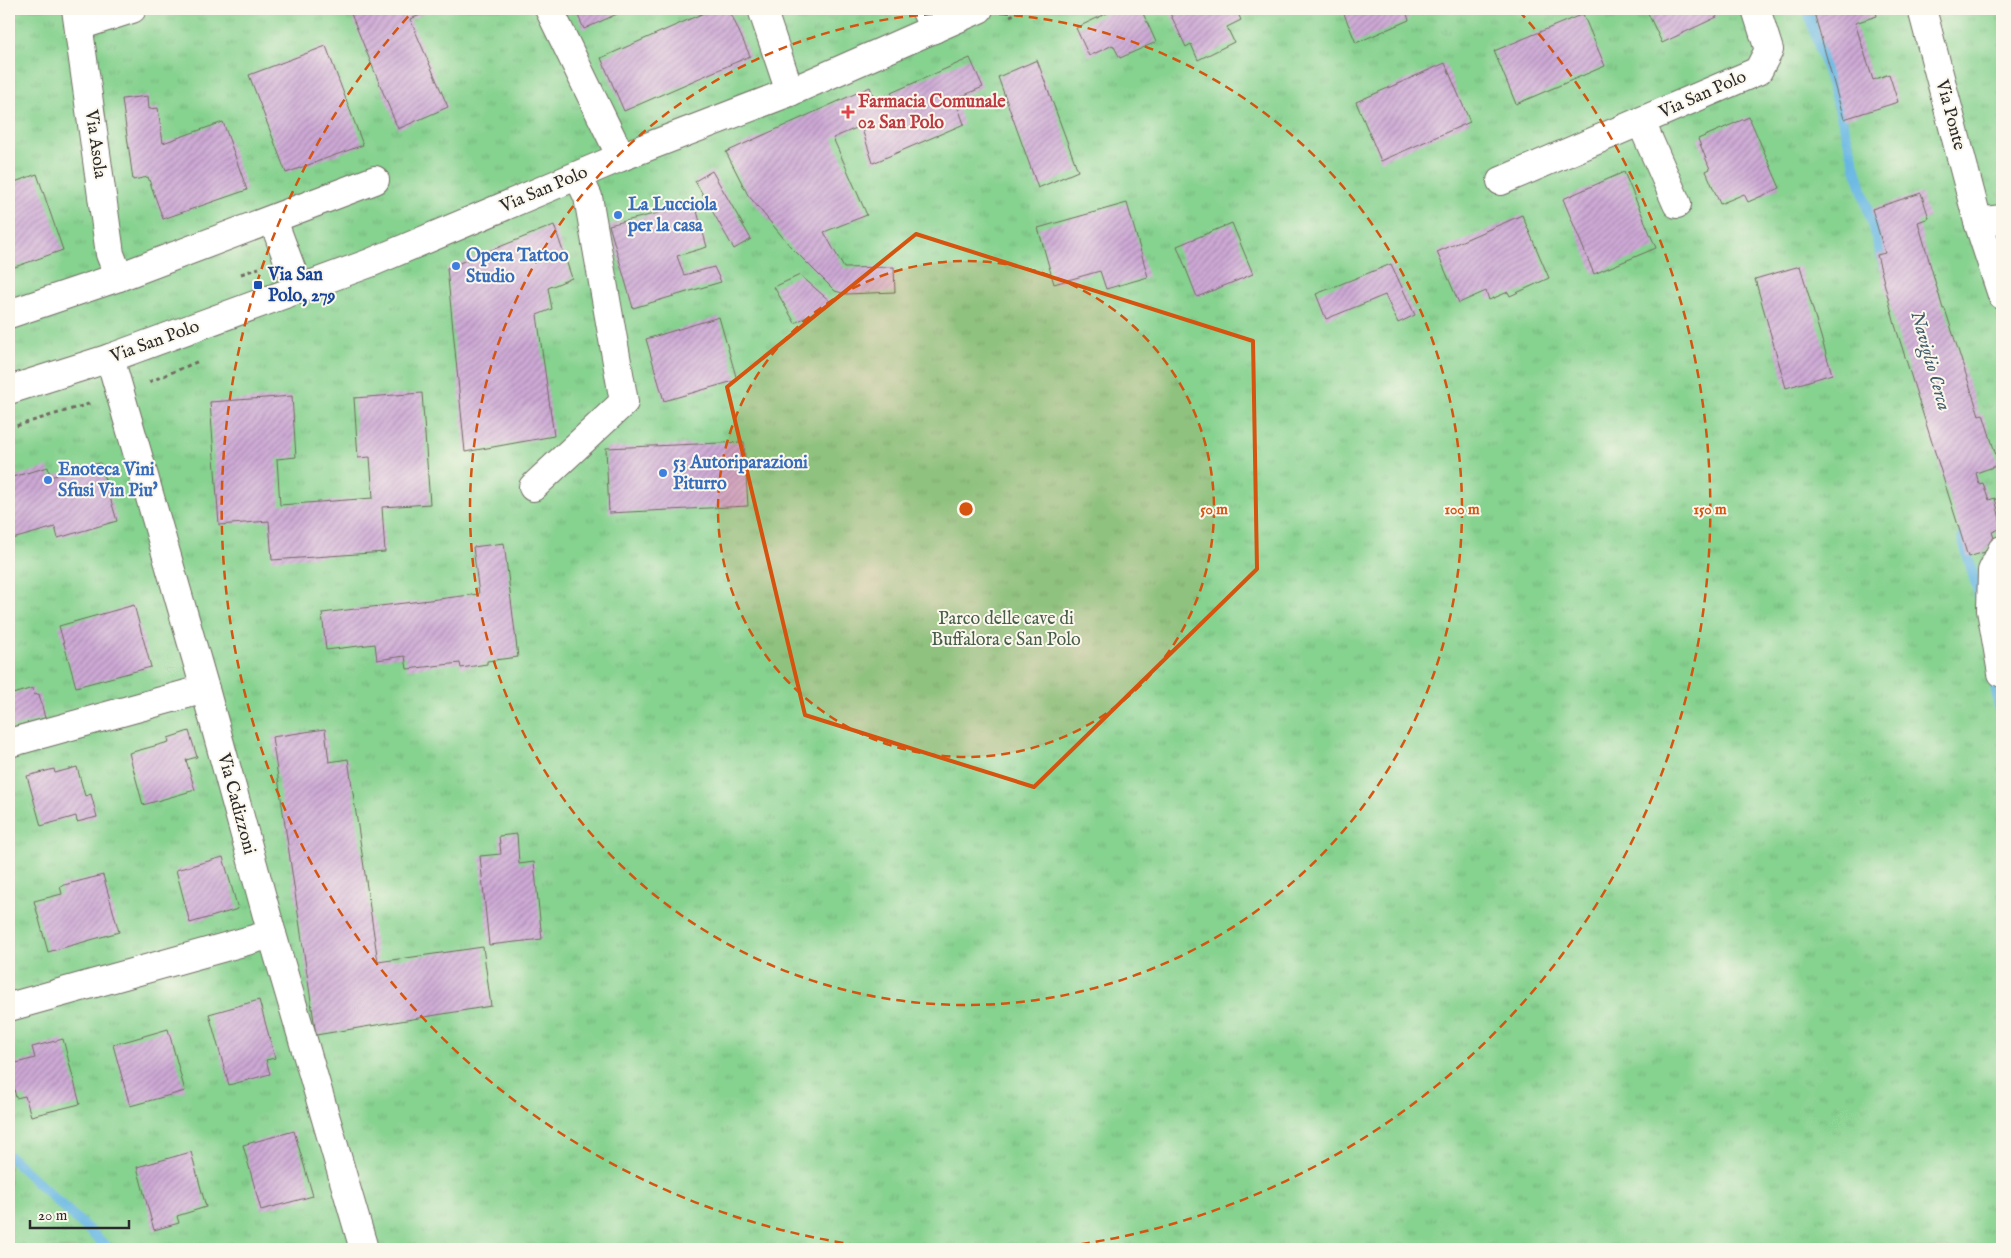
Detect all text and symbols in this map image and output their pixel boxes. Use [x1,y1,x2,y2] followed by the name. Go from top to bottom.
[1655,65,1750,125] street label: Via San Polo
[1929,76,1970,153] street label: Via Ponte
[858,91,1006,135] place label: Farmacia Comunale 02 San Polo
[842,106,854,118] marker: Farmacia Comunale 02 San Polo
[79,107,111,180] street label: Via Asola
[496,161,592,219] street label: Via San Polo
[627,194,718,238] place label: La Lucciola per la casa
[612,209,624,221] marker: La Lucciola per la casa
[466,245,569,289] place label: Opera Tattoo Studio
[450,260,462,272] marker: Opera Tattoo Studio
[267,264,336,308] place label: Via San Polo, 279
[252,279,264,291] marker: Via San Polo, 279
[1904,308,1956,414] water label: Naviglio Cerca
[106,315,203,369] street label: Via San Polo
[673,452,808,496] place label: 53 Autoriparazioni Piturro
[58,459,158,503] place label: Enoteca Vini Sfusi Vin Piu'
[657,467,669,479] marker: 53 Autoriparazioni Piturro
[42,474,54,486] marker: Enoteca Vini Sfusi Vin Piu'
[957,500,975,518] centre of rings
[1200,500,1228,519] text: 50 m
[1444,500,1480,519] text: 100 m
[1693,500,1727,519] text: 150 m
[931,608,1081,652] park label: Parco delle cave di Buffalora e San Polo
[211,750,261,857] street label: Via Cadizzoni
[30,1198,129,1230] scale bar
[38,1206,68,1225] text: 20 m

